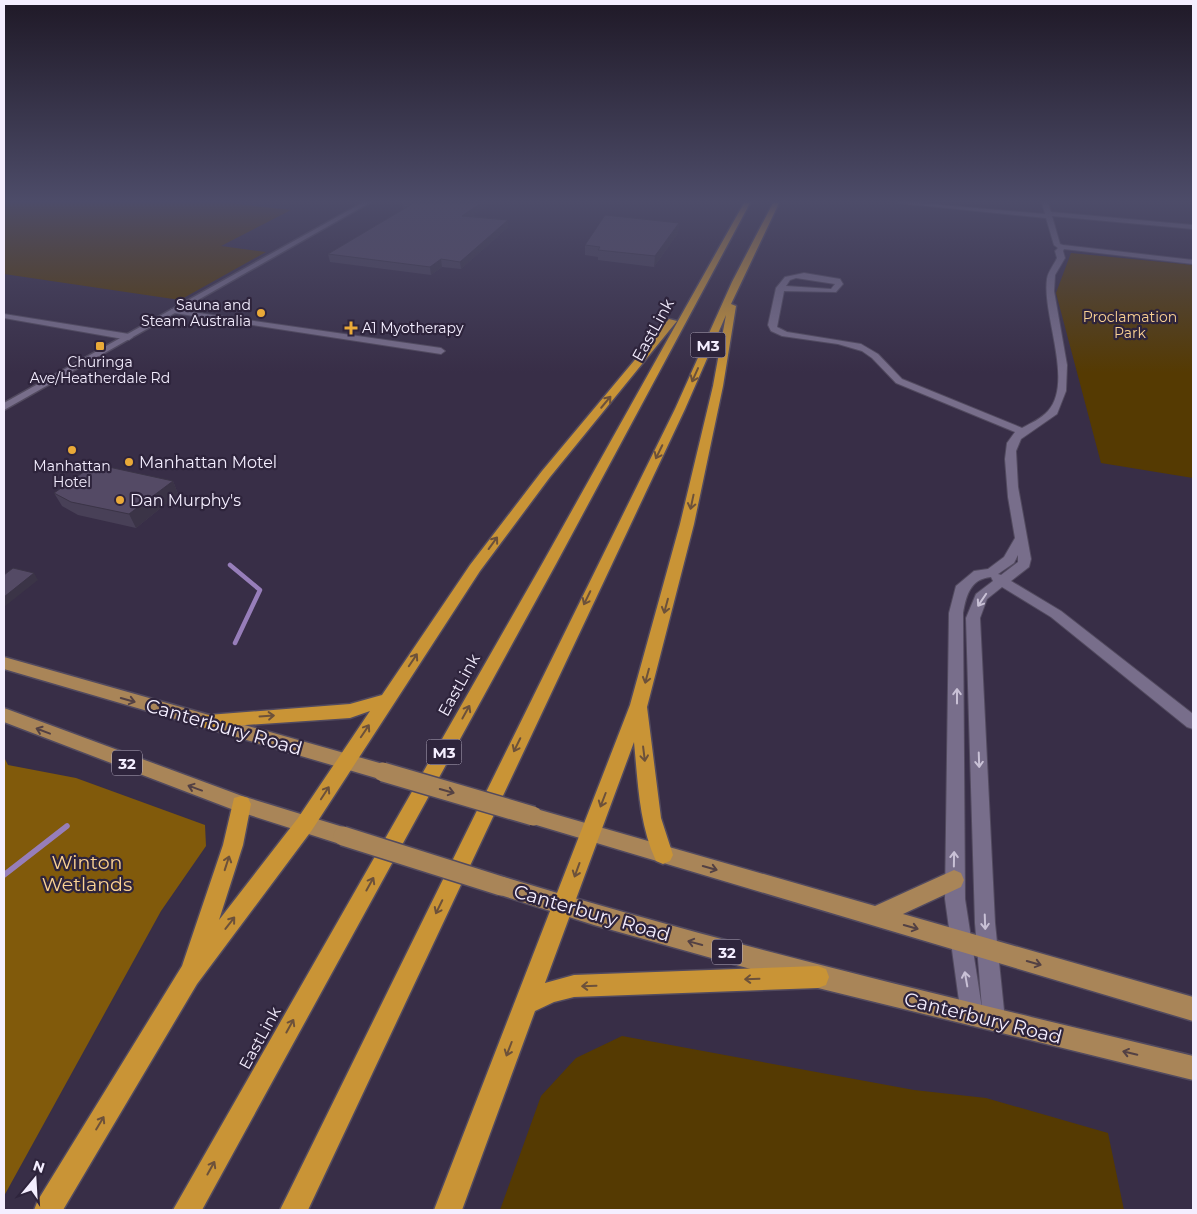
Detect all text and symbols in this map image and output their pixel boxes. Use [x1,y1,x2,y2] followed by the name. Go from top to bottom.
[628,295,678,365] street label: EastLink
[141,296,251,330] place label: Sauna and Steam Australia
[255,307,267,319] marker: Sauna and Steam Australia
[1083,308,1177,342] park label: Proclamation Park
[362,319,464,337] place label: A1 Myotherapy
[344,321,358,335] marker: A1 Myotherapy
[690,332,726,358] road number: M3
[94,340,106,352] marker: Churinga Ave/Heatherdale Rd
[30,353,170,387] place label: Churinga Ave/Heatherdale Rd
[690,367,700,382] one-way arrow
[600,396,611,409] one-way arrow
[66,444,78,456] marker: Manhattan Hotel
[654,444,663,459] one-way arrow
[139,453,277,472] place label: Manhattan Motel
[123,456,135,468] marker: Manhattan Motel
[33,457,111,491] place label: Manhattan Hotel
[130,491,241,510] place label: Dan Murphy's
[114,494,126,506] marker: Dan Murphy's
[687,494,696,510] one-way arrow
[488,536,498,550] one-way arrow
[582,590,592,605] one-way arrow
[977,593,987,607] one-way arrow
[660,598,670,614] one-way arrow
[434,650,484,720] street label: EastLink
[408,653,418,667] one-way arrow
[641,667,651,683] one-way arrow
[952,689,962,705] one-way arrow
[143,694,305,760] street label: Canterbury Road
[119,695,135,705] one-way arrow
[462,705,471,720] one-way arrow
[259,712,275,721] one-way arrow
[360,724,370,738] one-way arrow
[36,725,51,735] one-way arrow
[512,737,521,752] one-way arrow
[426,740,462,764] road number: M3
[639,745,649,761] one-way arrow
[112,750,142,776] road number: 32
[974,752,984,768] one-way arrow
[188,783,203,792] one-way arrow
[321,786,331,800] one-way arrow
[439,787,455,797] one-way arrow
[598,792,607,807] one-way arrow
[42,851,132,896] park label: Winton Wetlands
[950,851,959,867] one-way arrow
[223,856,232,871] one-way arrow
[572,861,581,877] one-way arrow
[702,864,718,874] one-way arrow
[365,878,375,892] one-way arrow
[511,880,673,946] street label: Canterbury Road
[434,899,443,914] one-way arrow
[980,914,990,930] one-way arrow
[225,916,235,930] one-way arrow
[902,923,918,933] one-way arrow
[688,938,704,947] one-way arrow
[712,940,742,964] road number: 32
[1025,959,1041,968] one-way arrow
[961,971,971,987] one-way arrow
[744,975,760,984] one-way arrow
[581,981,597,990] one-way arrow
[902,987,1064,1049] street label: Canterbury Road
[235,1003,285,1073] street label: EastLink
[286,1019,295,1034] one-way arrow
[504,1041,513,1056] one-way arrow
[1123,1048,1139,1057] one-way arrow
[96,1117,106,1131] one-way arrow
[10,1154,60,1204] north arrow
[31,1156,47,1177] text: N
[206,1161,216,1175] one-way arrow

